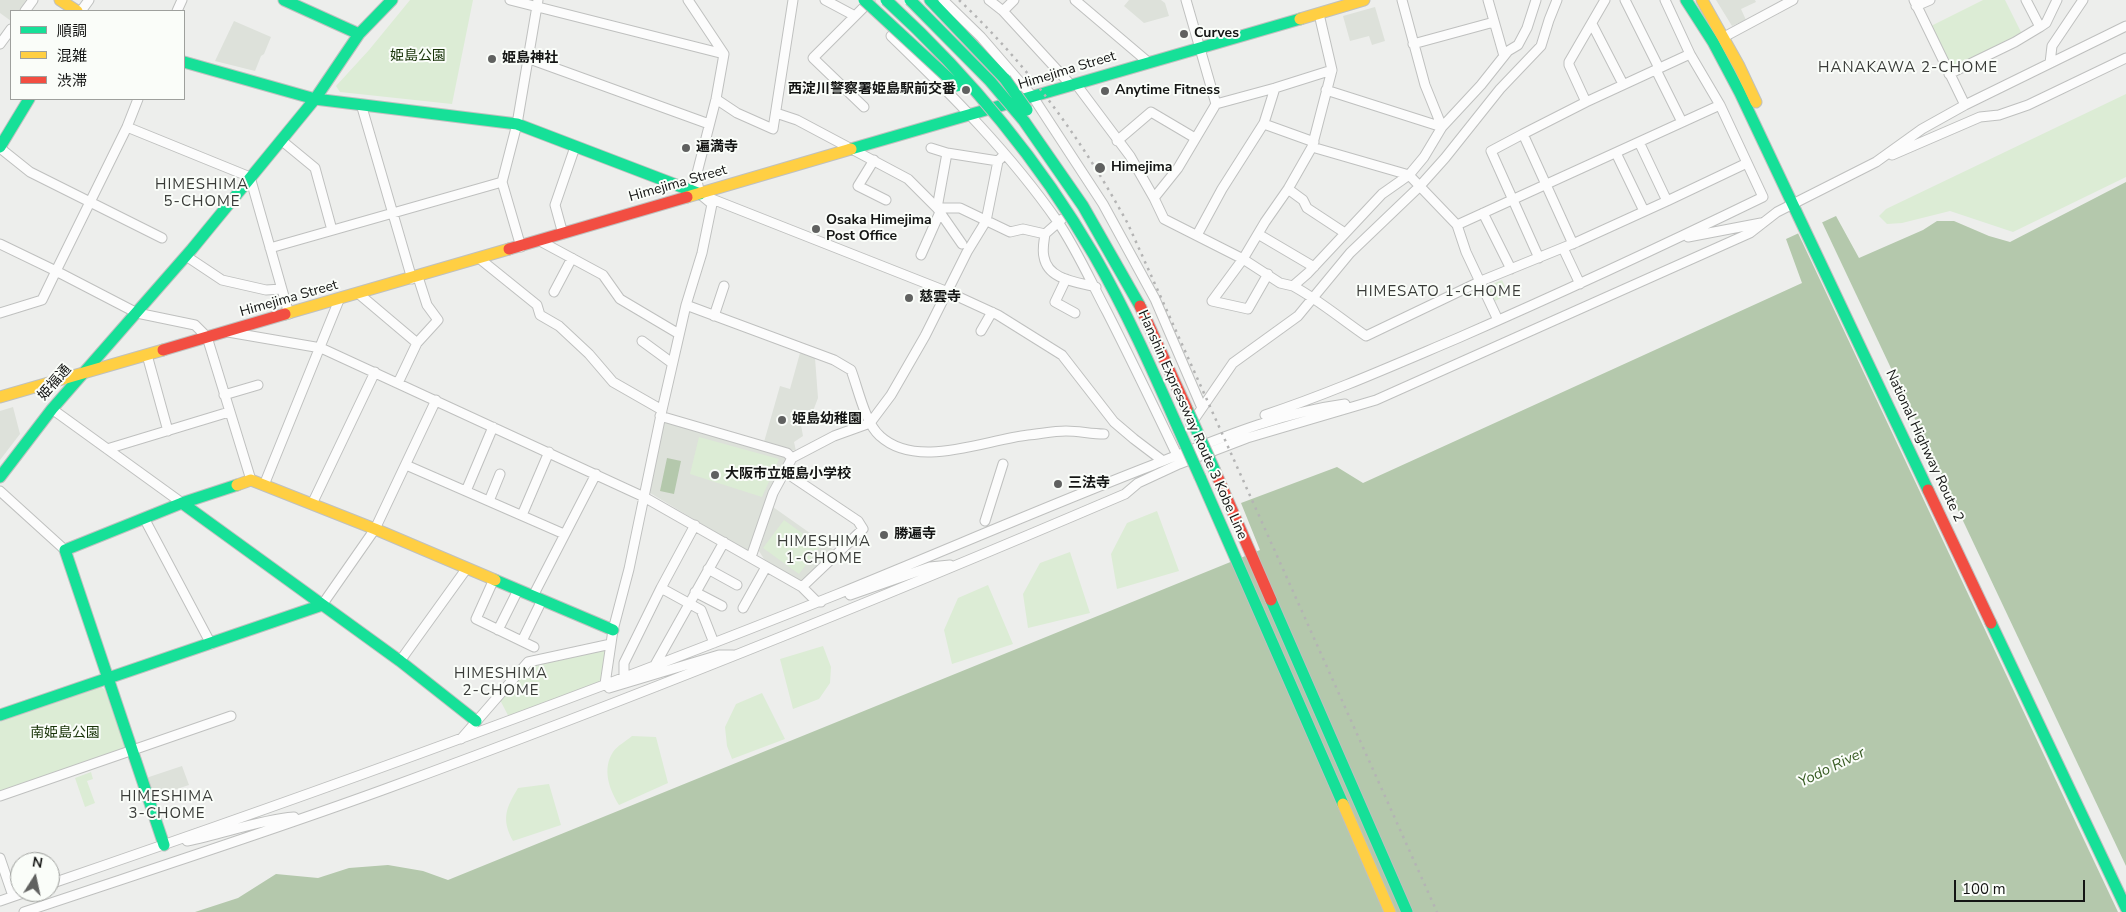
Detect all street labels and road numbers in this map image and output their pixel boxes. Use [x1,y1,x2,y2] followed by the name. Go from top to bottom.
[1016,48,1118,94] street label: Himejima Street
[627,162,729,206] street label: Himejima Street
[238,277,340,321] street label: Himejima Street
[1134,308,1250,542] street label: Hanshin Expressway Route 3 Kobe Line
[35,362,75,404] street label: 姫福通
[1881,367,1967,525] street label: National Highway Route 2

